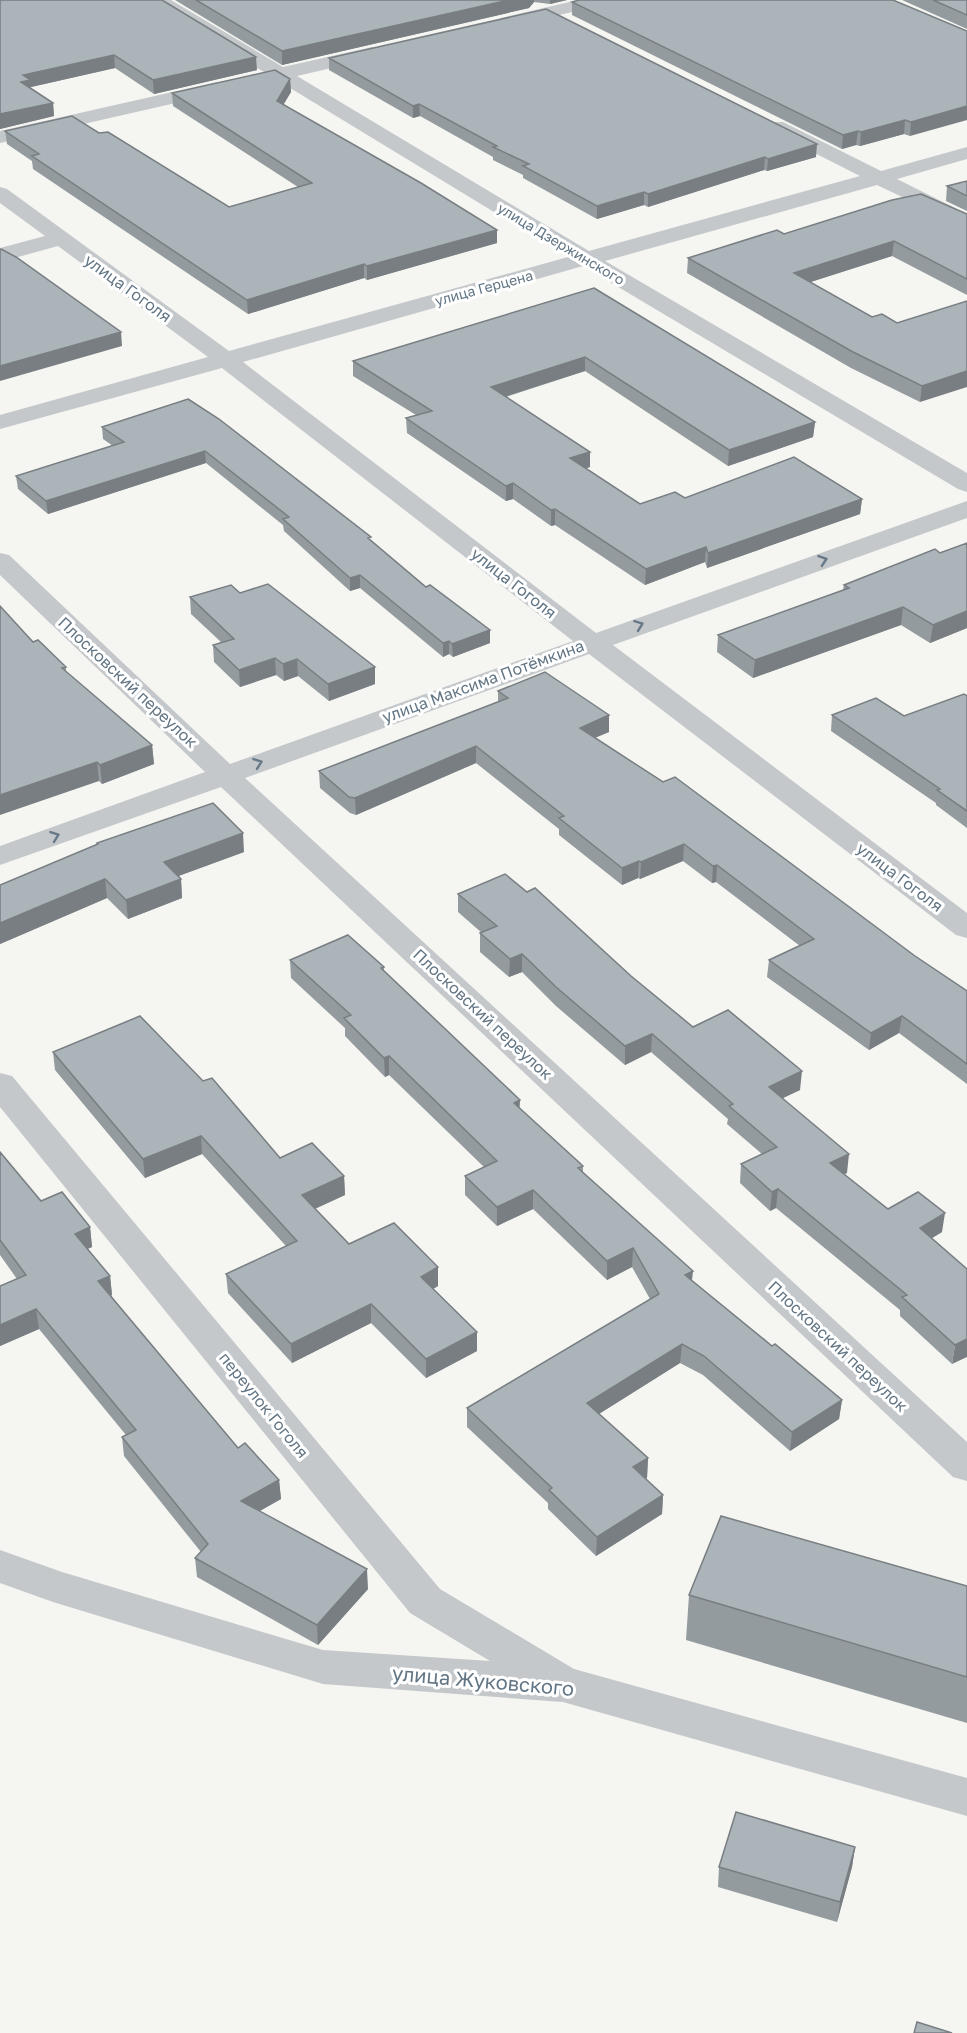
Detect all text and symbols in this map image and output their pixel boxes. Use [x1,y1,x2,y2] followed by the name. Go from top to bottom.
[495,199,628,288] street label: улица Дзержинского
[81,250,175,326] street label: улица Гоголя
[433,266,535,309] street label: улица Герцена
[467,543,561,623] street label: улица Гоголя
[817,555,828,568] one-way arrow
[54,612,202,752] street label: Плосковский переулок
[633,620,644,633] one-way arrow
[379,635,587,727] street label: улица Максима Потёмкина
[252,757,263,770] one-way arrow
[49,831,60,844] one-way arrow
[853,838,947,916] street label: улица Гоголя
[409,944,557,1084] street label: Плосковский переулок
[764,1276,912,1416] street label: Плосковский переулок
[215,1348,313,1462] street label: переулок Гоголя
[391,1660,575,1700] street label: улица Жуковского

